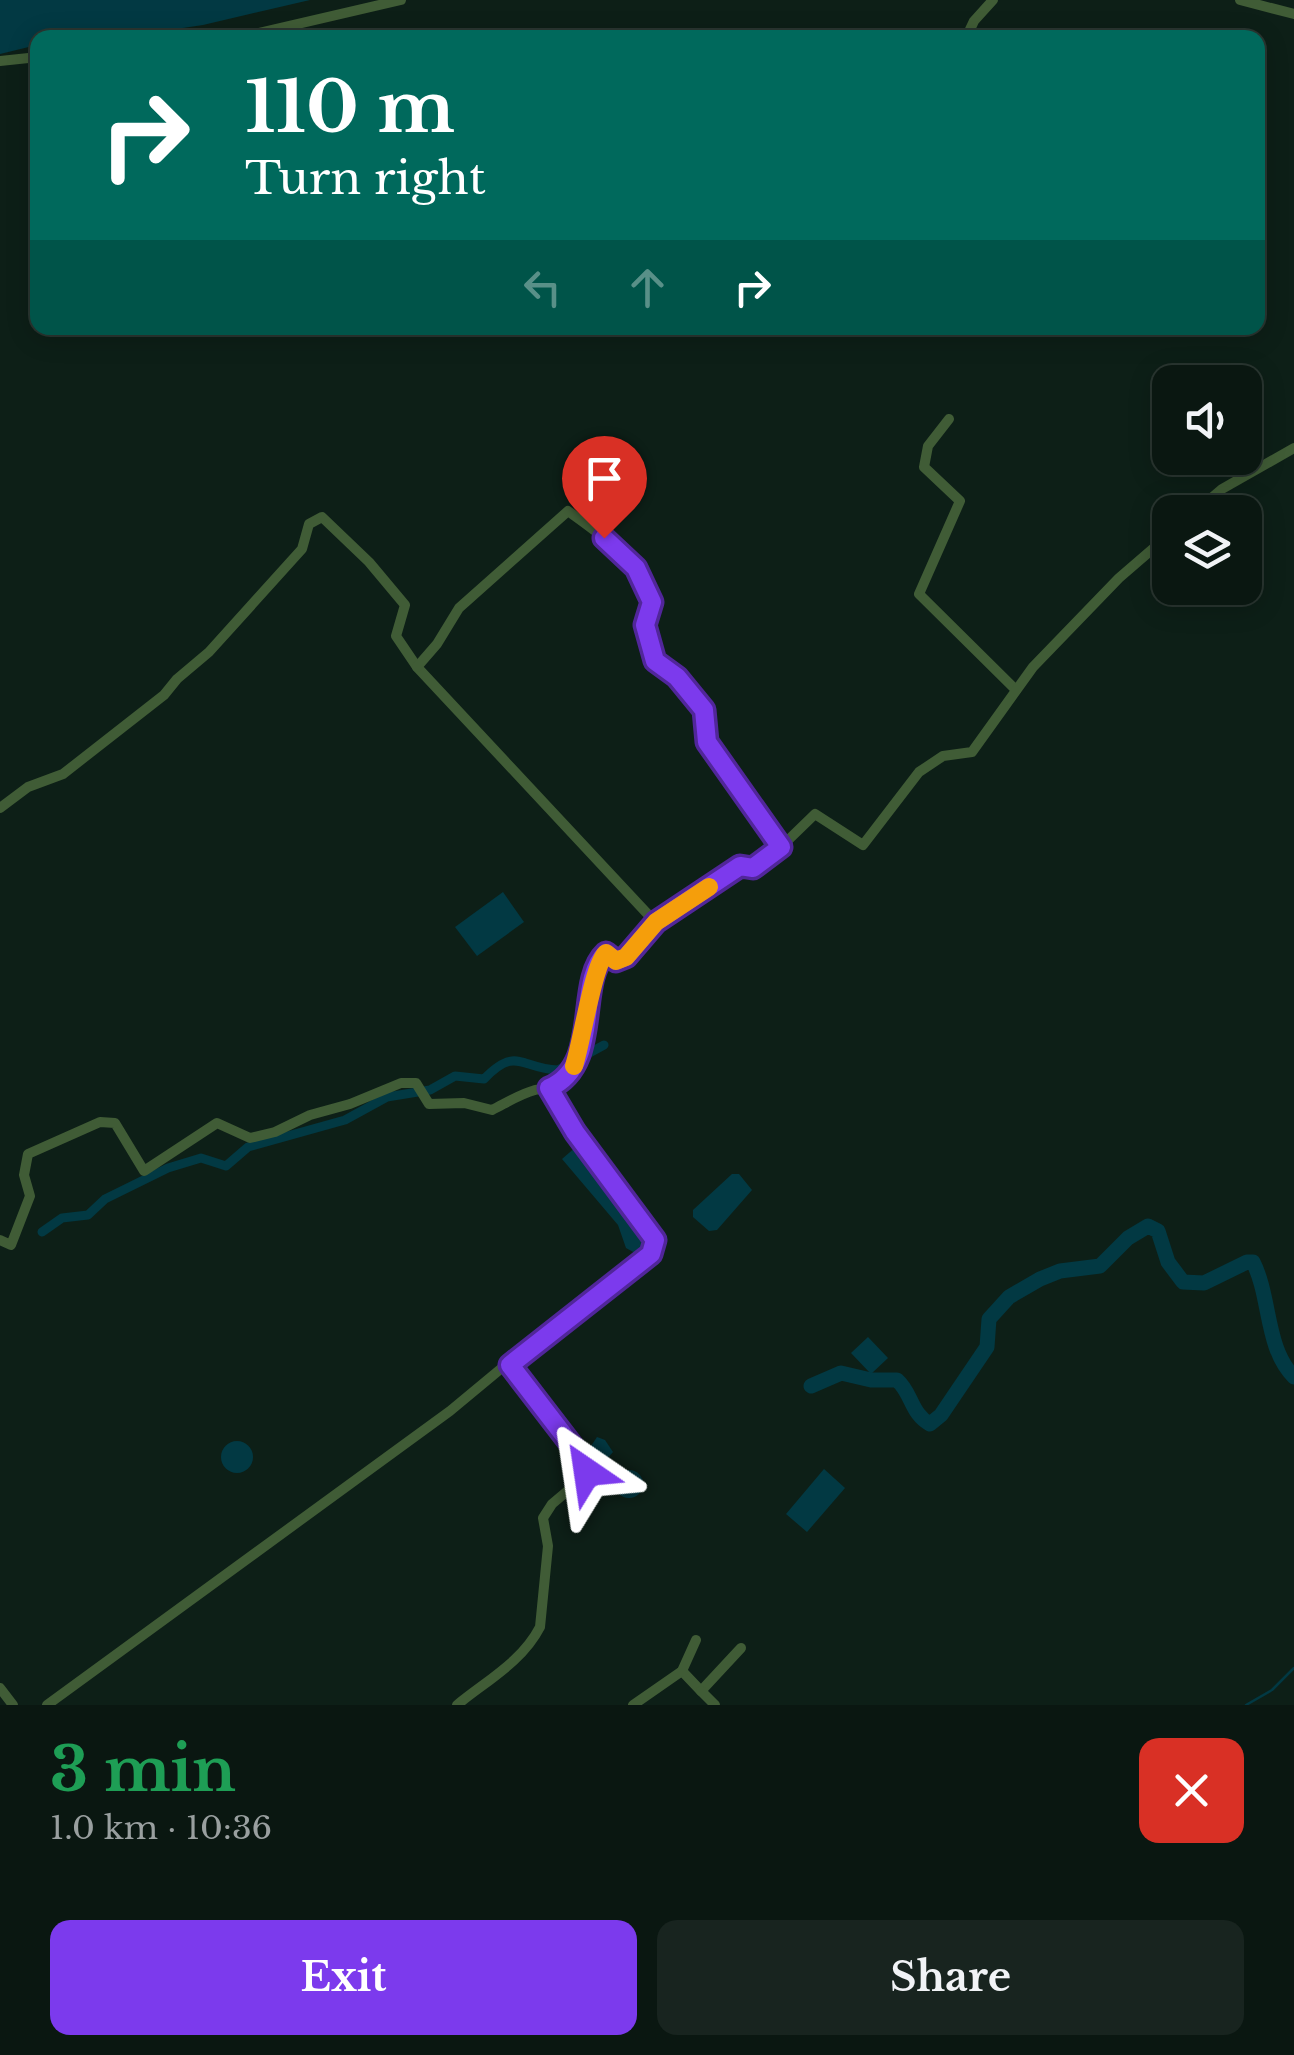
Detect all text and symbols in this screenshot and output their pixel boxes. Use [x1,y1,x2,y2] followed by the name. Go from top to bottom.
[245,64,455,151] text: 110 m
[80,70,210,200] icon: right
[245,150,486,206] text: Turn right
[515,260,570,315] icon: left
[620,260,675,315] icon: ahead
[725,260,780,315] icon: right
[1152,365,1262,605] map controls
[1152,365,1262,475] button: sound
[562,436,647,539] pin
[577,451,632,506] icon: arrive
[1152,495,1262,605] button: layers
[535,1420,639,1524] position arrow
[50,1733,236,1807] text: 3 min
[1139,1738,1244,1843] button: close
[50,1808,272,1848] text: 1.0 km · 10:36
[50,1920,637,2035] button: Exit
[657,1920,1244,2035] button: Share

